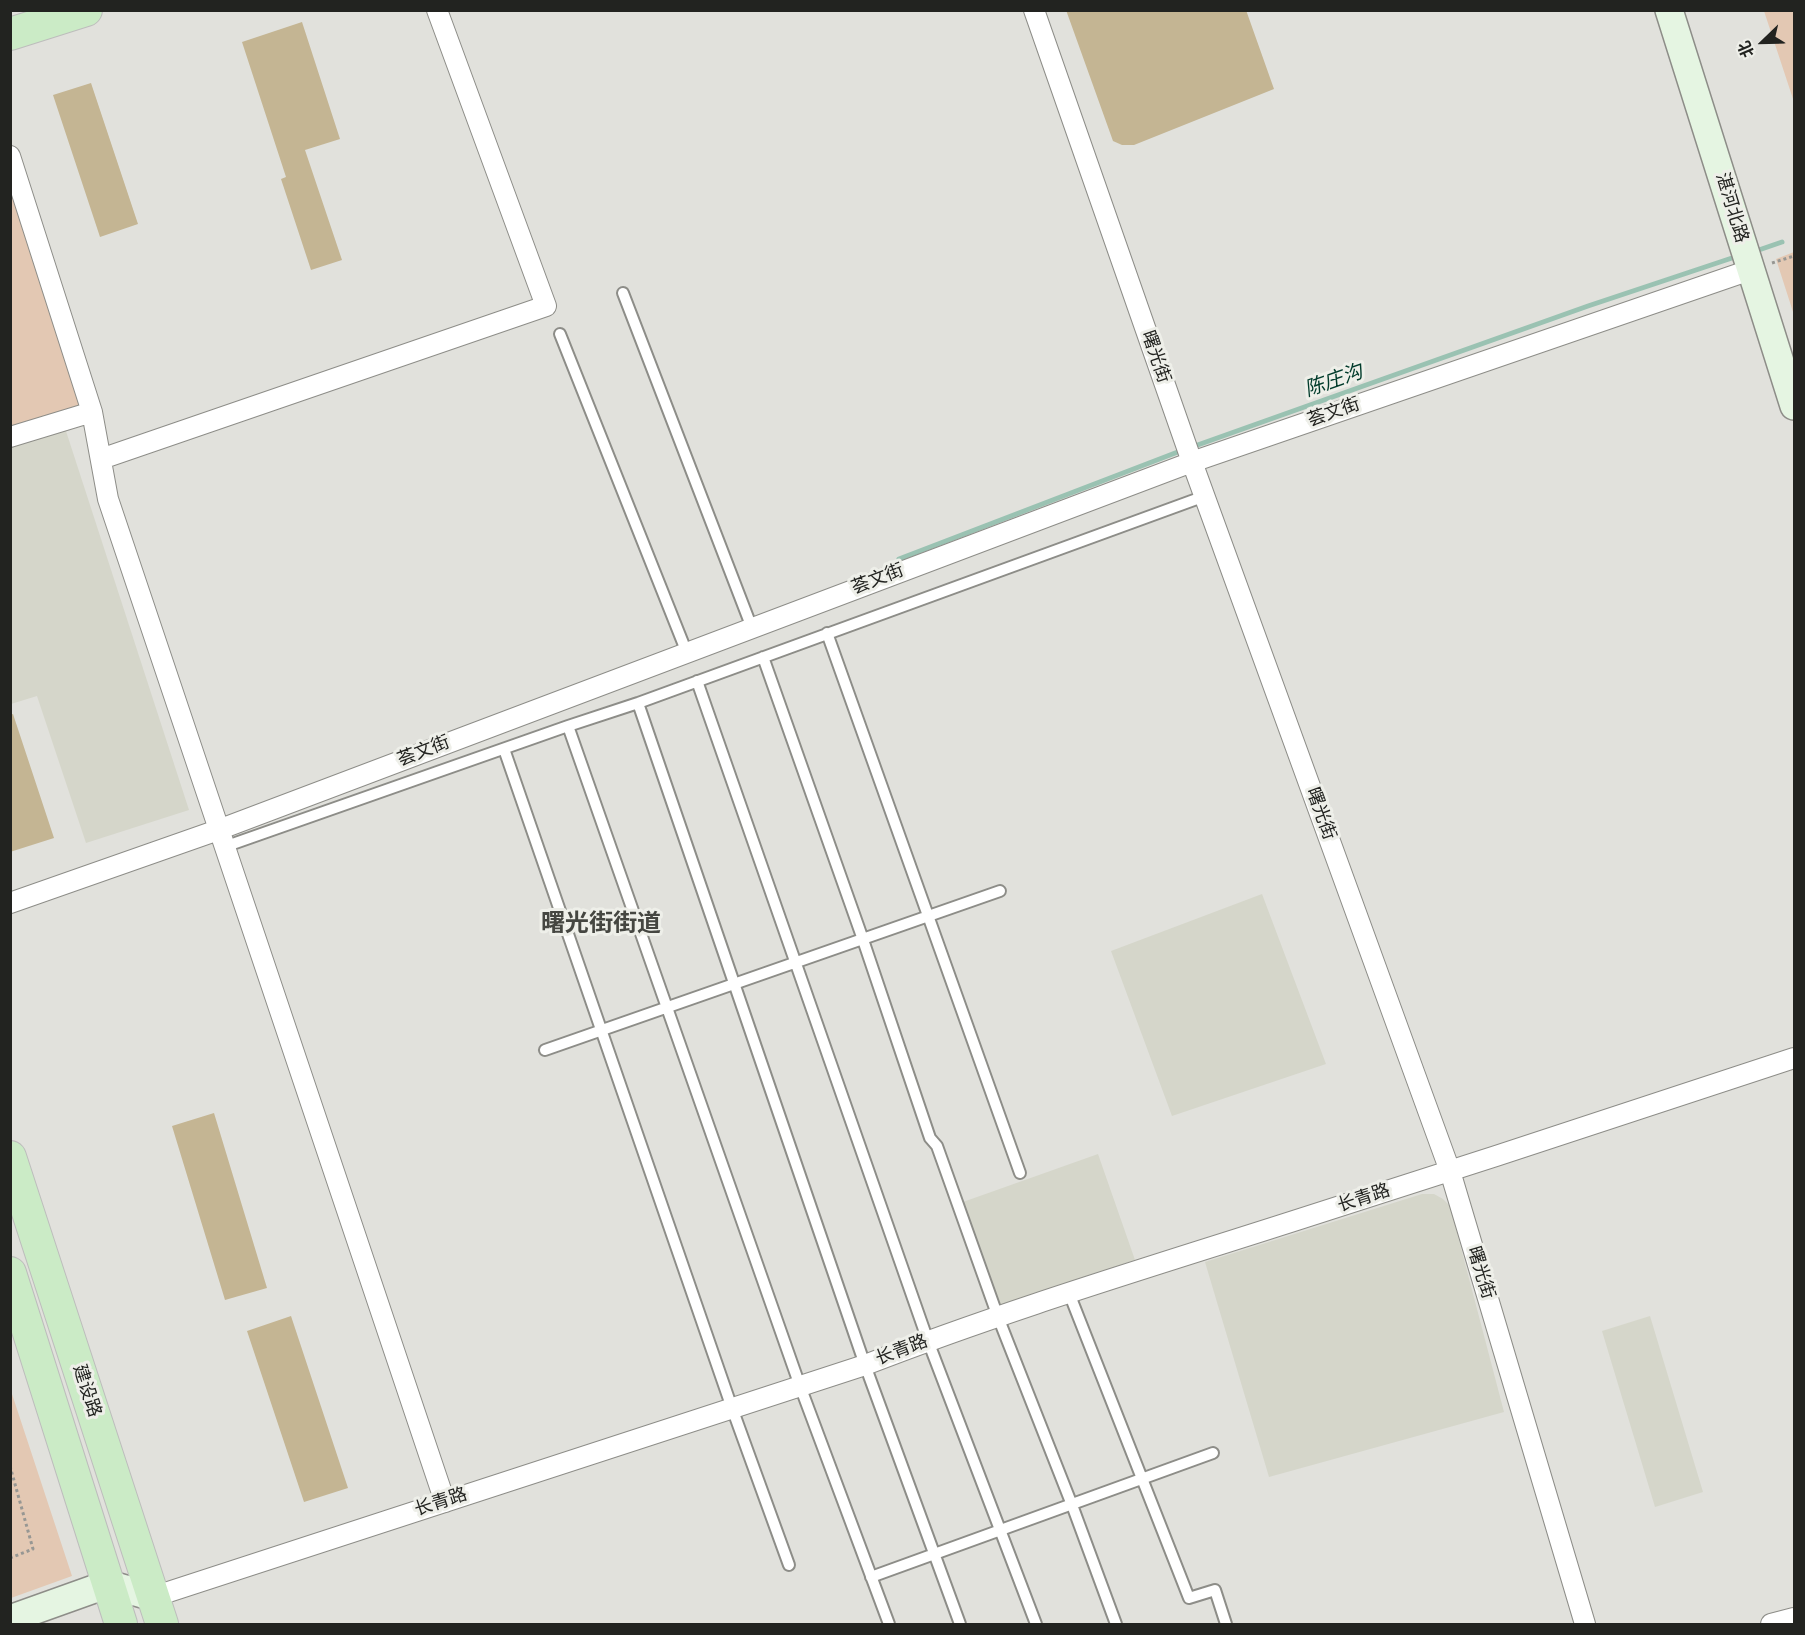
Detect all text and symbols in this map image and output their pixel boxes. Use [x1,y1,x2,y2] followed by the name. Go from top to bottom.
[1733,12,1793,72] north arrow
[1732,37,1760,61] text: 北
[1710,170,1752,246] street label: 湛河北路
[1136,328,1174,386] street label: 曙光街
[1302,361,1366,403] water label: 陈庄沟
[1305,394,1363,432] street label: 荟文街
[849,560,907,600] street label: 荟文街
[395,732,453,772] street label: 荟文街
[1301,785,1339,843] street label: 曙光街
[541,911,661,939] district label: 曙光街街道
[1335,1180,1393,1218] street label: 长青路
[1462,1244,1498,1302] street label: 曙光街
[873,1331,931,1371] street label: 长青路
[67,1362,105,1420] street label: 建设路
[412,1484,470,1522] street label: 长青路

